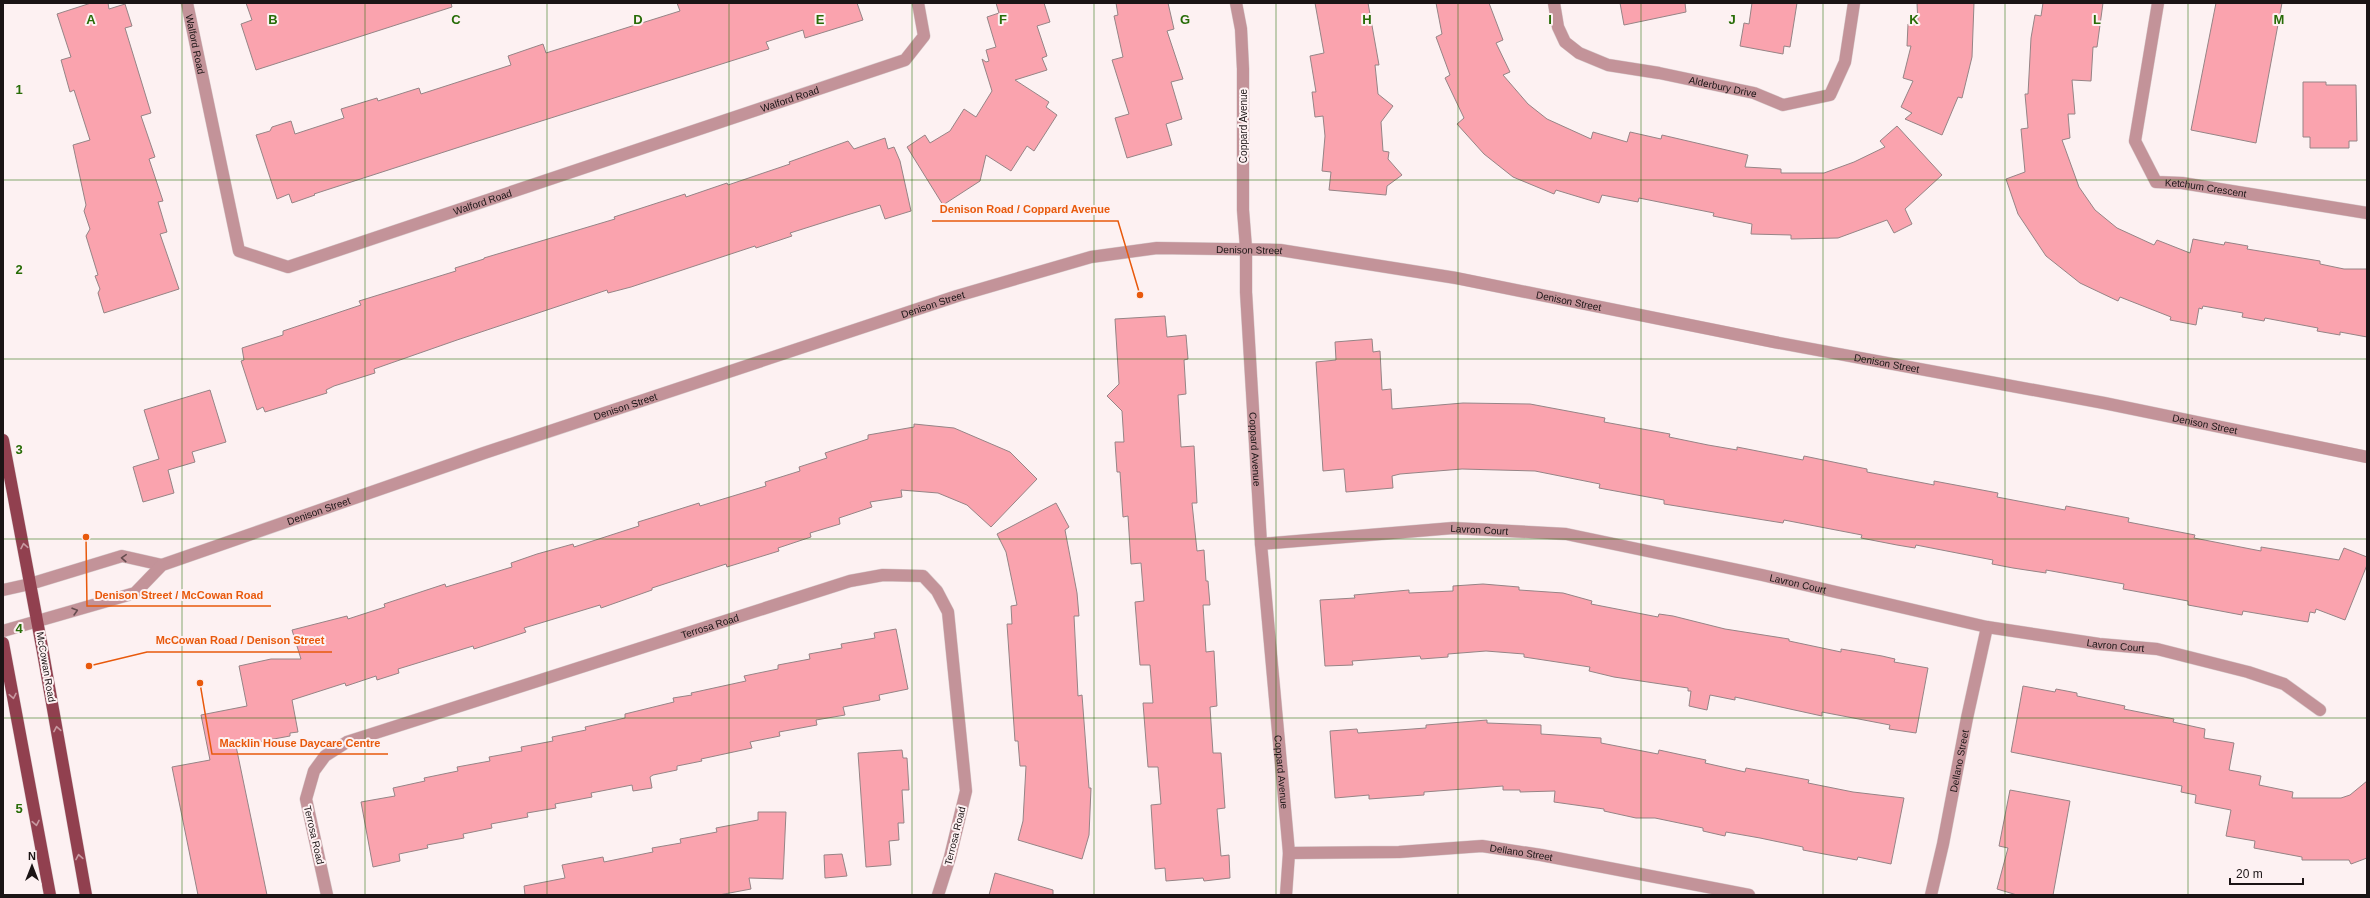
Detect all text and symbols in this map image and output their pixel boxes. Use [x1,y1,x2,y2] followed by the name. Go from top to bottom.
[86,12,96,27] text: A
[268,12,278,27] text: B
[451,12,461,27] text: C
[633,12,643,27] text: D
[816,12,825,27] text: E
[999,12,1007,27] text: F
[1180,12,1190,27] text: G
[1362,12,1372,27] text: H
[1548,12,1552,27] text: I
[1728,12,1736,27] text: J
[1909,12,1919,27] text: K
[2093,12,2101,27] text: L
[2274,12,2284,27] text: M
[184,13,207,75] street label: Walford Road
[1688,74,1758,99] street label: Alderbury Drive
[15,82,23,97] text: 1
[759,84,820,114] street label: Walford Road
[1238,88,1249,163] street label: Coppard Avenue
[2165,177,2247,199] street label: Ketchum Crescent
[452,187,513,217] street label: Walford Road
[932,198,1118,221] callout: Denison Road / Coppard Avenue
[940,203,1110,215] text: Denison Road / Coppard Avenue
[1216,243,1283,256] street label: Denison Street
[15,262,23,277] text: 2
[900,289,966,320] street label: Denison Street
[1535,289,1603,313] street label: Denison Street
[1853,351,1921,374] street label: Denison Street
[592,390,659,422] street label: Denison Street
[1248,412,1263,487] street label: Coppard Avenue
[2171,412,2239,436] street label: Denison Street
[15,442,23,457] text: 3
[285,494,352,527] street label: Denison Street
[1450,522,1509,536] street label: Lavron Court
[20,543,28,549] one-way arrow
[121,553,127,562] one-way arrow
[1769,571,1828,595] street label: Lavron Court
[87,583,271,606] callout: Denison Street / McCowan Road
[95,589,263,601] text: Denison Street / McCowan Road
[71,607,78,616] one-way arrow
[680,611,740,640] street label: Terrosa Road
[15,621,23,636] text: 4
[147,629,332,652] callout: McCowan Road / Denison Street
[34,631,58,703] street label: McCowan Road
[156,634,325,646] text: McCowan Road / Denison Street
[2086,637,2145,653] street label: Lavron Court
[8,692,16,699] one-way arrow
[53,725,62,732] one-way arrow
[1947,728,1970,793] street label: Dellano Street
[212,731,388,754] callout: Macklin House Daycare Centre
[1273,734,1291,810] street label: Coppard Avenue
[220,737,380,749] text: Macklin House Daycare Centre
[15,801,23,816] text: 5
[302,805,326,865] street label: Terrosa Road
[942,806,968,866] street label: Terrosa Road
[32,820,40,827] one-way arrow
[1489,842,1554,863] street label: Dellano Street
[12,846,52,886] north arrow
[28,850,36,862] text: N
[75,853,84,860] one-way arrow
[2230,860,2303,886] scale bar
[2236,867,2263,881] text: 20 m

